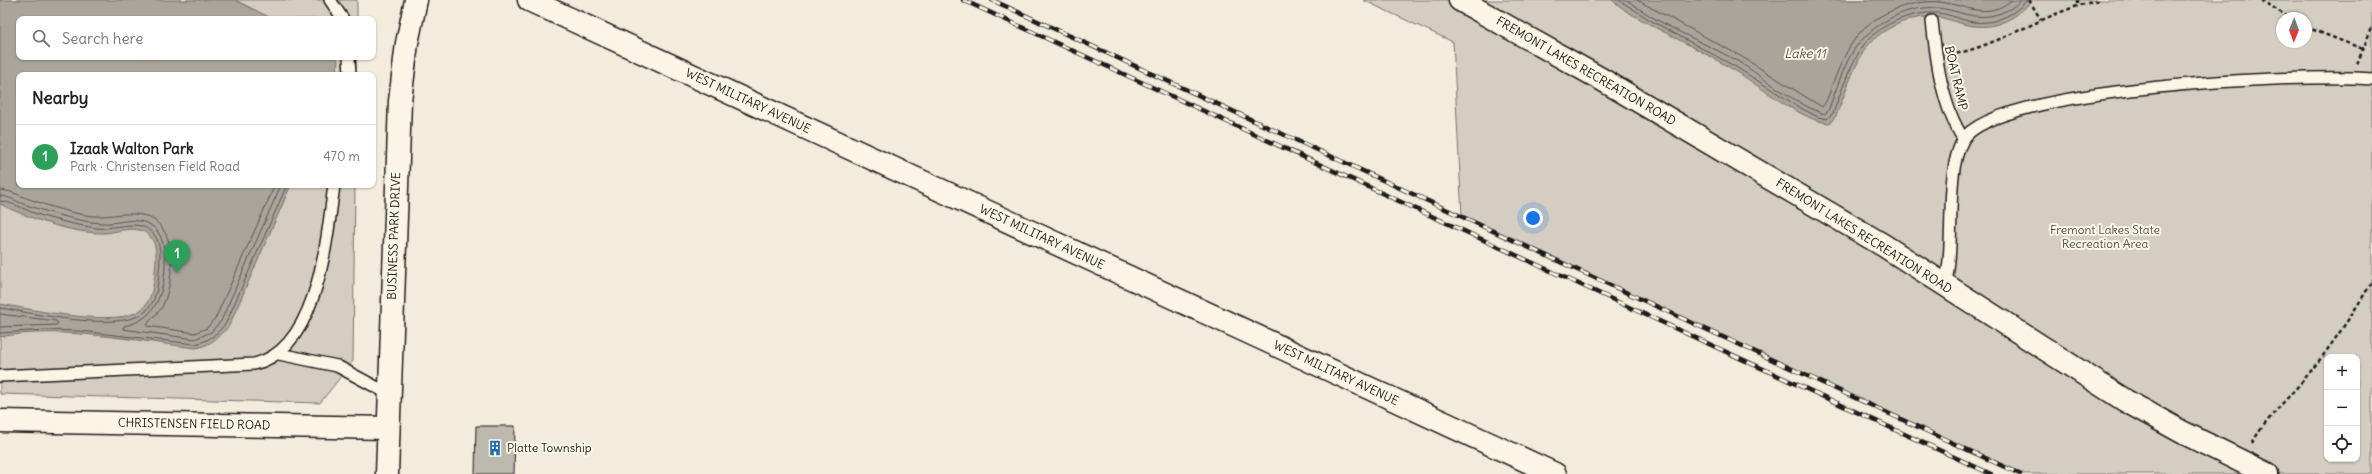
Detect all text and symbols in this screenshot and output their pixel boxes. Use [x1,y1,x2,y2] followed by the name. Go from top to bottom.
[2276,12,2312,48] north arrow
[1494,13,1679,128] street label: FREMONT LAKES RECREATION ROAD
[16,16,376,60] search box
[30,27,52,49] icon: search
[62,29,143,48] text: Search here
[1942,44,1971,112] street label: BOAT RAMP
[1784,45,1828,62] water label: Lake 11
[683,65,813,136] street label: WEST MILITARY AVENUE
[32,87,88,109] text: Nearby
[70,139,194,158] text: Izaak Walton Park
[42,148,48,165] text: 1
[323,148,360,165] text: 470 m
[70,158,240,175] text: Park · Christensen Field Road
[384,172,403,300] street label: BUSINESS PARK DRIVE
[1773,175,1955,296] street label: FREMONT LAKES RECREATION ROAD
[977,201,1107,272] street label: WEST MILITARY AVENUE
[1523,208,1543,228] your location
[2050,222,2160,251] park label: Fremont Lakes State Recreation Area
[164,240,190,273] pin: 1
[1271,337,1401,408] street label: WEST MILITARY AVENUE
[2324,354,2360,462] map controls
[2324,354,2360,390] button: +
[2324,390,2360,426] button: −
[118,415,270,432] street label: CHRISTENSEN FIELD ROAD
[2324,426,2360,462] button: locate
[486,439,504,457] building icon: Platte Township
[507,440,592,455] place label: Platte Township

